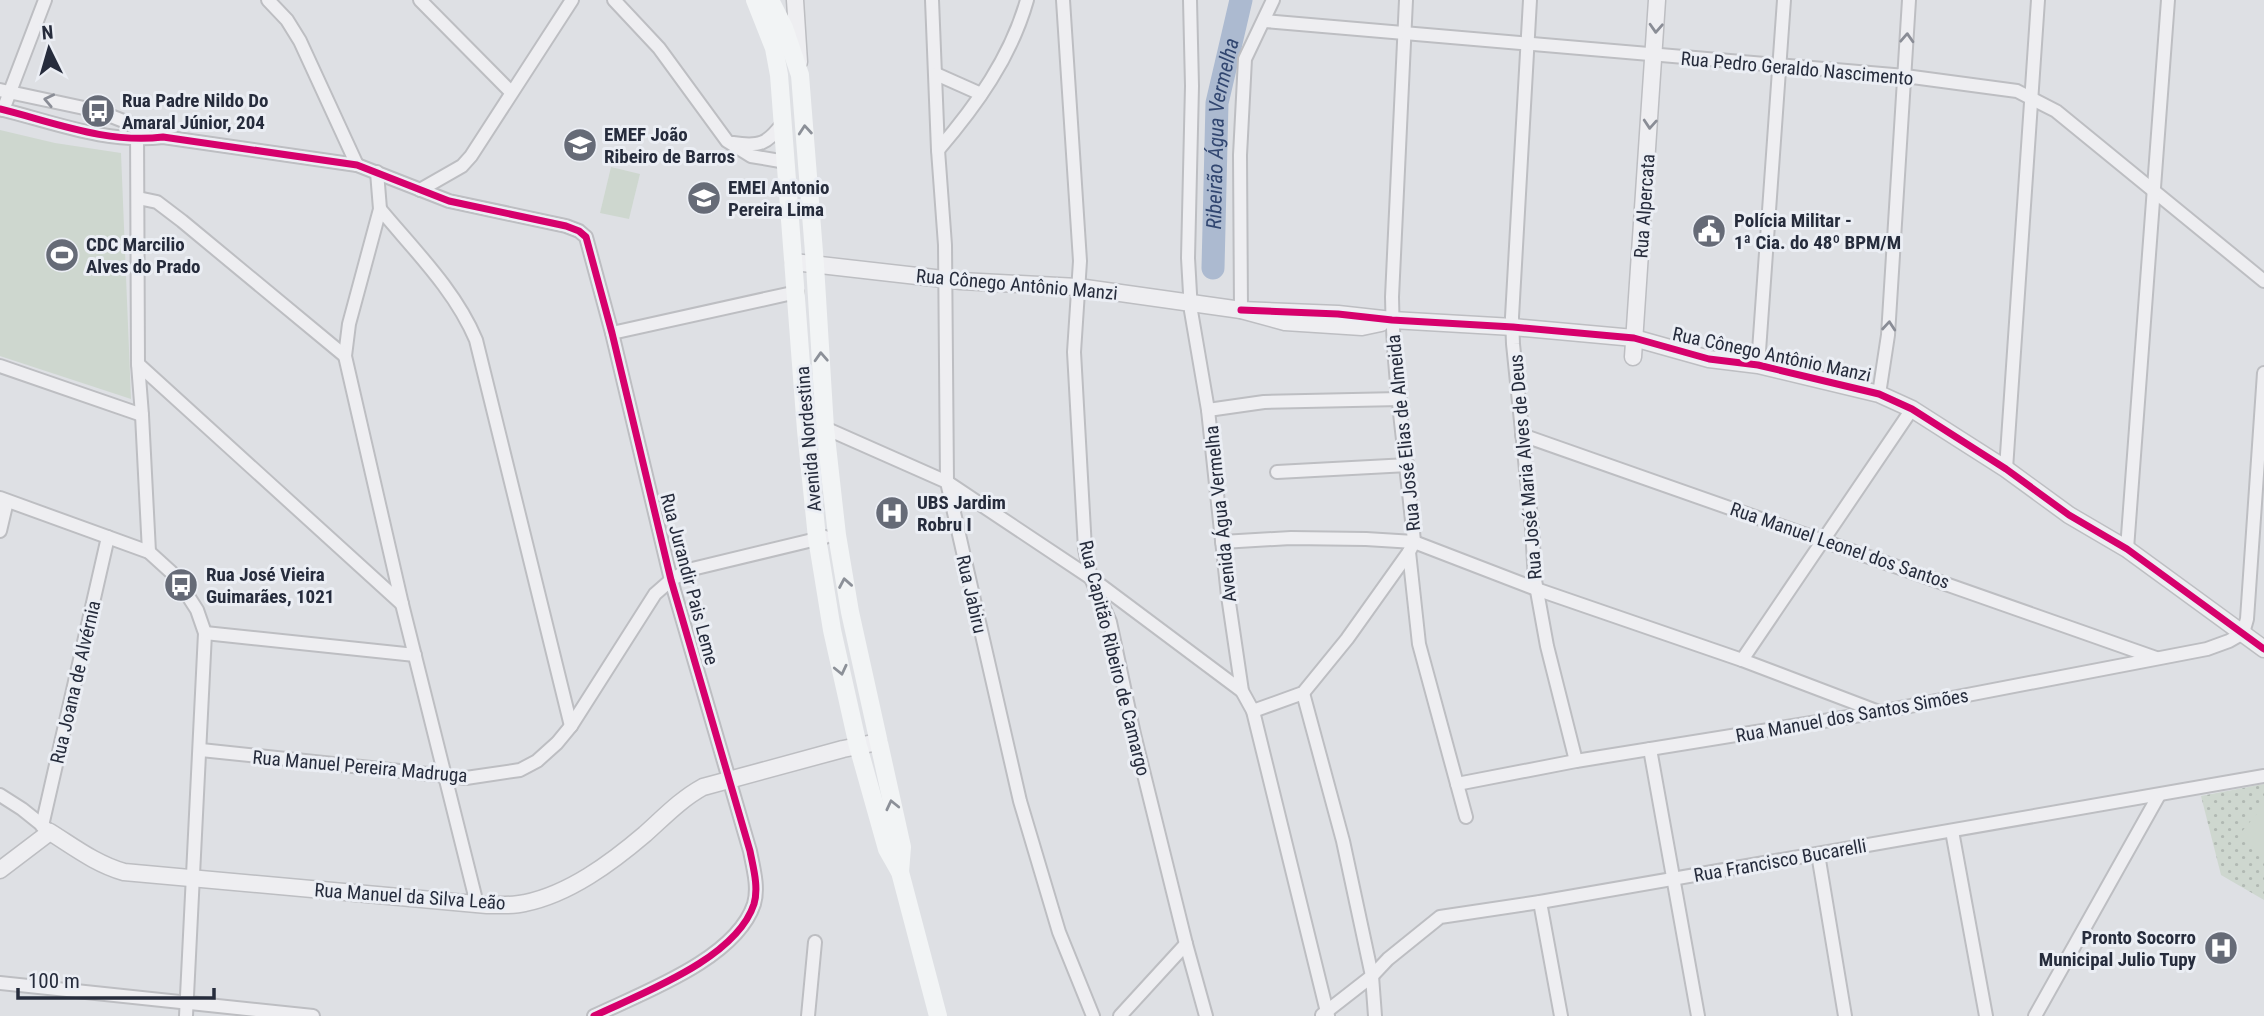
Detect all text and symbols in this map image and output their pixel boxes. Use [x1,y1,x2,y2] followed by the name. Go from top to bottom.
[14,14,84,84] north arrow
[41,21,54,45] text: N
[1648,22,1663,33] one-way arrow
[1899,32,1914,43] one-way arrow
[1202,36,1244,230] water label: Ribeirão Água Vermelha
[1680,47,1914,90] street label: Rua Pedro Geraldo Nascimento
[122,89,268,134] place label: Rua Padre Nildo Do Amaral Júnior, 204
[79,92,117,130] bus stop icon: Rua Padre Nildo Do Amaral Júnior, 204
[43,94,55,109] one-way arrow
[1643,118,1658,129] one-way arrow
[604,123,735,168] place label: EMEF João Ribeiro de Barros
[798,124,813,135] one-way arrow
[561,126,599,164] school or university icon: EMEF João Ribeiro de Barros
[1629,153,1660,259] street label: Rua Alpercata
[728,176,829,221] place label: EMEI Antonio Pereira Lima
[685,179,723,217] school or university icon: EMEI Antonio Pereira Lima
[1734,209,1901,254] place label: Polícia Militar - 1ª Cia. do 48º BPM/M
[1690,212,1728,250] public building icon: Polícia Militar - 1ª Cia. do 48º BPM/M
[86,233,201,278] place label: CDC Marcilio Alves do Prado
[43,236,81,274] sports icon: CDC Marcilio Alves do Prado
[915,264,1119,305] street label: Rua Cônego Antônio Manzi
[1881,320,1896,331] one-way arrow
[1671,322,1873,387] street label: Rua Cônego Antônio Manzi
[1382,333,1425,533] street label: Rua José Elias de Almeida
[813,351,828,362] one-way arrow
[1504,353,1547,581] street label: Rua José Maria Alves de Deus
[791,365,826,513] street label: Avenida Nordestina
[1200,424,1241,603] street label: Avenida Água Vermelha
[656,491,724,668] street label: Rua Jurandir Pais Leme
[917,491,1006,536] place label: UBS Jardim Robru I
[873,494,911,532] hospital icon: UBS Jardim Robru I
[1727,497,1952,594] street label: Rua Manuel Leonel dos Santos
[1074,538,1155,778] street label: Rua Capitão Ribeiro de Camargo
[951,553,992,636] street label: Rua Jabiru
[206,563,334,608] place label: Rua José Vieira Guimarães, 1021
[162,566,200,604] bus stop icon: Rua José Vieira Guimarães, 1021
[838,577,853,589] one-way arrow
[46,598,105,766] street label: Rua Joana de Alvérnia
[833,664,848,676] one-way arrow
[1734,684,1970,747] street label: Rua Manuel dos Santos Simões
[252,746,468,787] street label: Rua Manuel Pereira Madruga
[886,799,901,811] one-way arrow
[1692,834,1868,887] street label: Rua Francisco Bucarelli
[314,878,506,915] street label: Rua Manuel da Silva Leão
[2039,926,2197,971] place label: Pronto Socorro Municipal Julio Tupy
[2202,929,2240,967] hospital icon: Pronto Socorro Municipal Julio Tupy
[18,956,214,1000] scale bar
[28,969,80,993] text: 100 m

